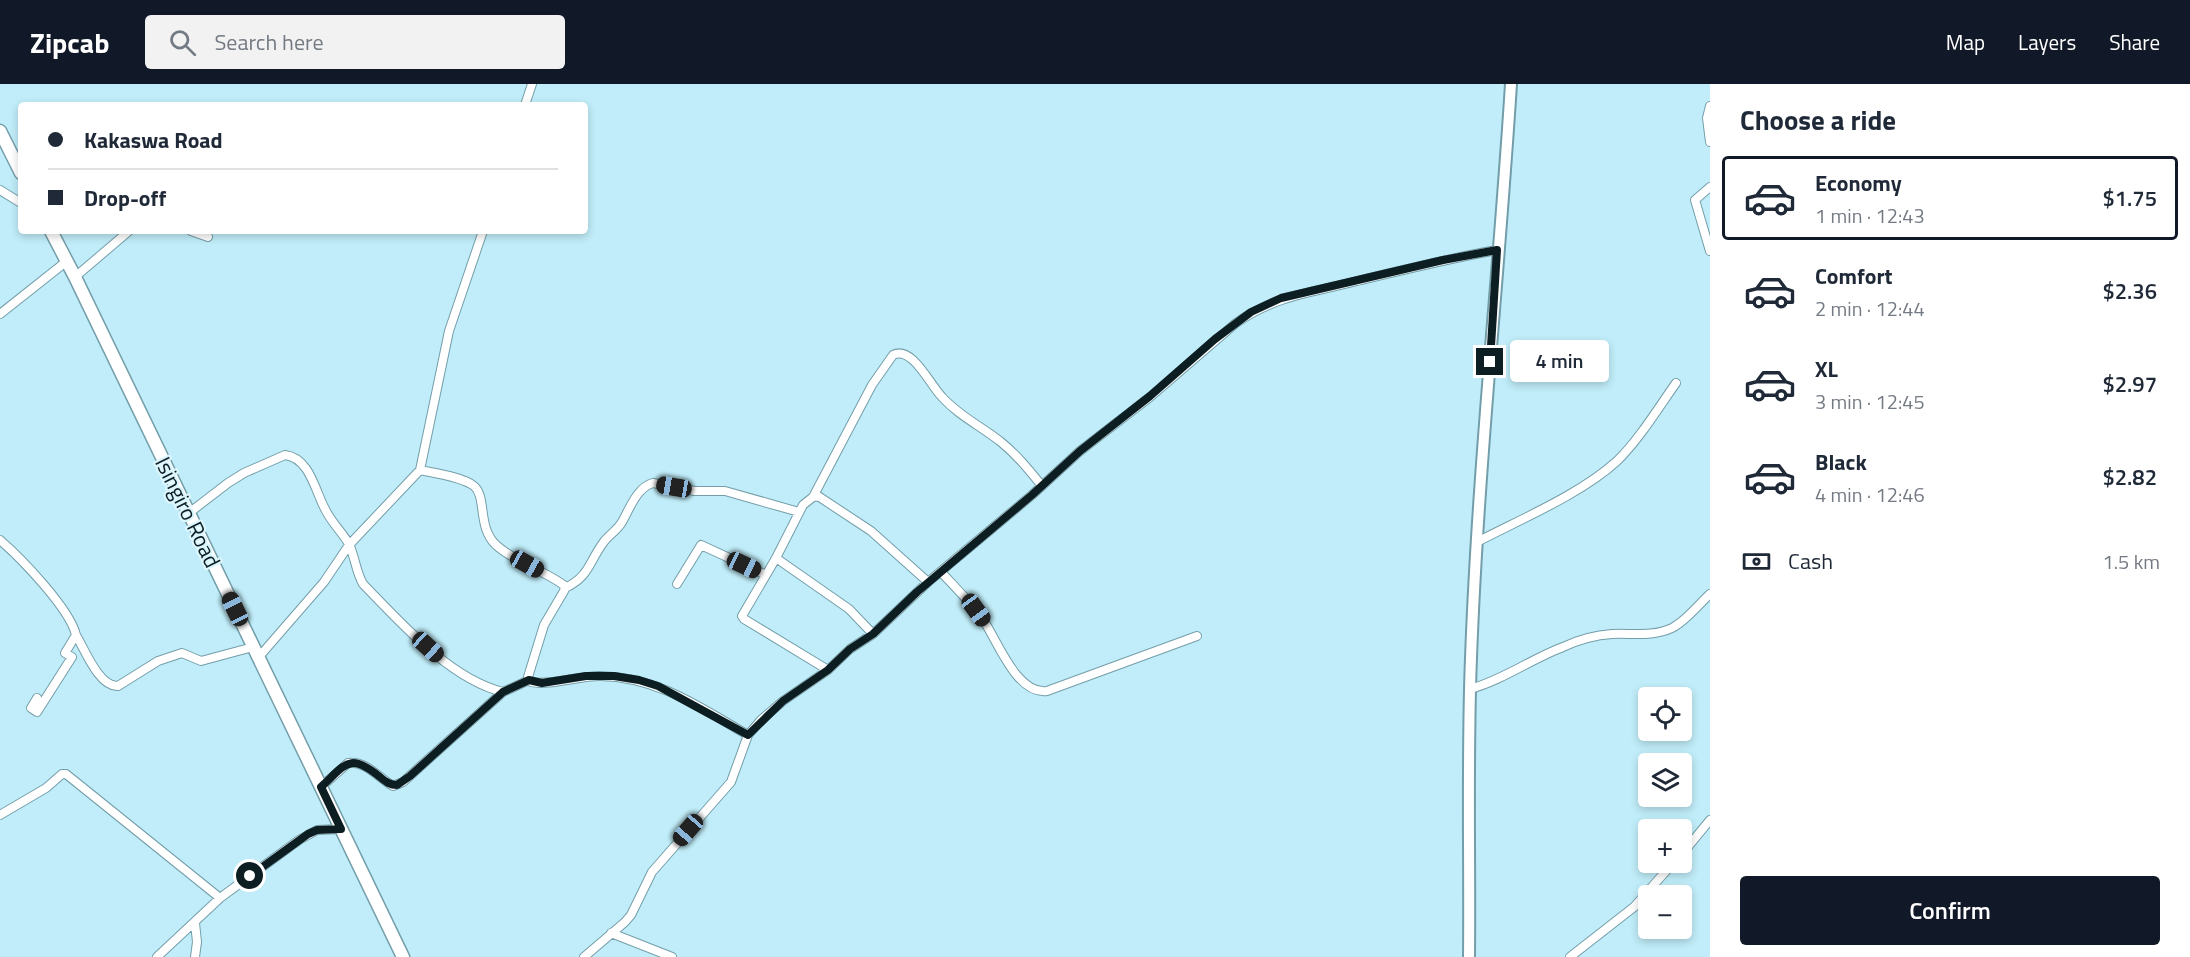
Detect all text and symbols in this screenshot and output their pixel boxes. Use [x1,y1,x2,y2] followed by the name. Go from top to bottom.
[145,15,565,69] search box
[30,21,109,64] text: Zipcab
[214,25,324,59] text: Search here
[166,26,199,59] icon: search
[1946,26,1985,58] text: Map
[2018,26,2076,58] text: Layers
[2109,26,2160,58] text: Share
[1740,99,1896,140] text: Choose a ride
[84,123,223,157] text: Kakaswa Road
[1815,166,1902,200] text: Economy
[1743,171,1797,225] icon: car
[84,181,166,215] text: Drop-off
[2102,181,2157,215] text: $1.75
[1815,200,1925,231] text: 1 min · 12:43
[1815,259,1893,293] text: Comfort
[1743,264,1797,318] icon: car
[2102,274,2157,308] text: $2.36
[1815,293,1925,324] text: 2 min · 12:44
[1511,341,1610,383] callout: 4 min
[1535,345,1584,376] text: 4 min
[1476,348,1503,375] route end
[1815,352,1838,386] text: XL
[1743,357,1797,411] icon: car
[2102,367,2157,401] text: $2.97
[1815,386,1925,417] text: 3 min · 12:45
[1815,445,1867,479] text: Black
[1743,450,1797,504] icon: car
[146,451,230,573] street label: Isingiro Road
[2102,460,2157,494] text: $2.82
[655,475,693,499] car
[1815,479,1925,510] text: 4 min · 12:46
[1788,544,1833,578] text: Cash
[1740,545,1773,578] icon: cash
[2103,546,2160,577] text: 1.5 km
[507,547,547,581] car
[724,549,764,581] car
[219,589,251,629] car
[958,590,994,630] car
[409,628,447,666] car
[1638,687,1692,939] map controls
[1638,687,1692,741] button: locate
[1638,753,1692,807] button: layers
[669,811,707,849] car
[1638,819,1692,873] button: +
[236,862,263,889] route start
[1740,876,2160,945] button: Confirm
[1638,885,1692,939] button: −

